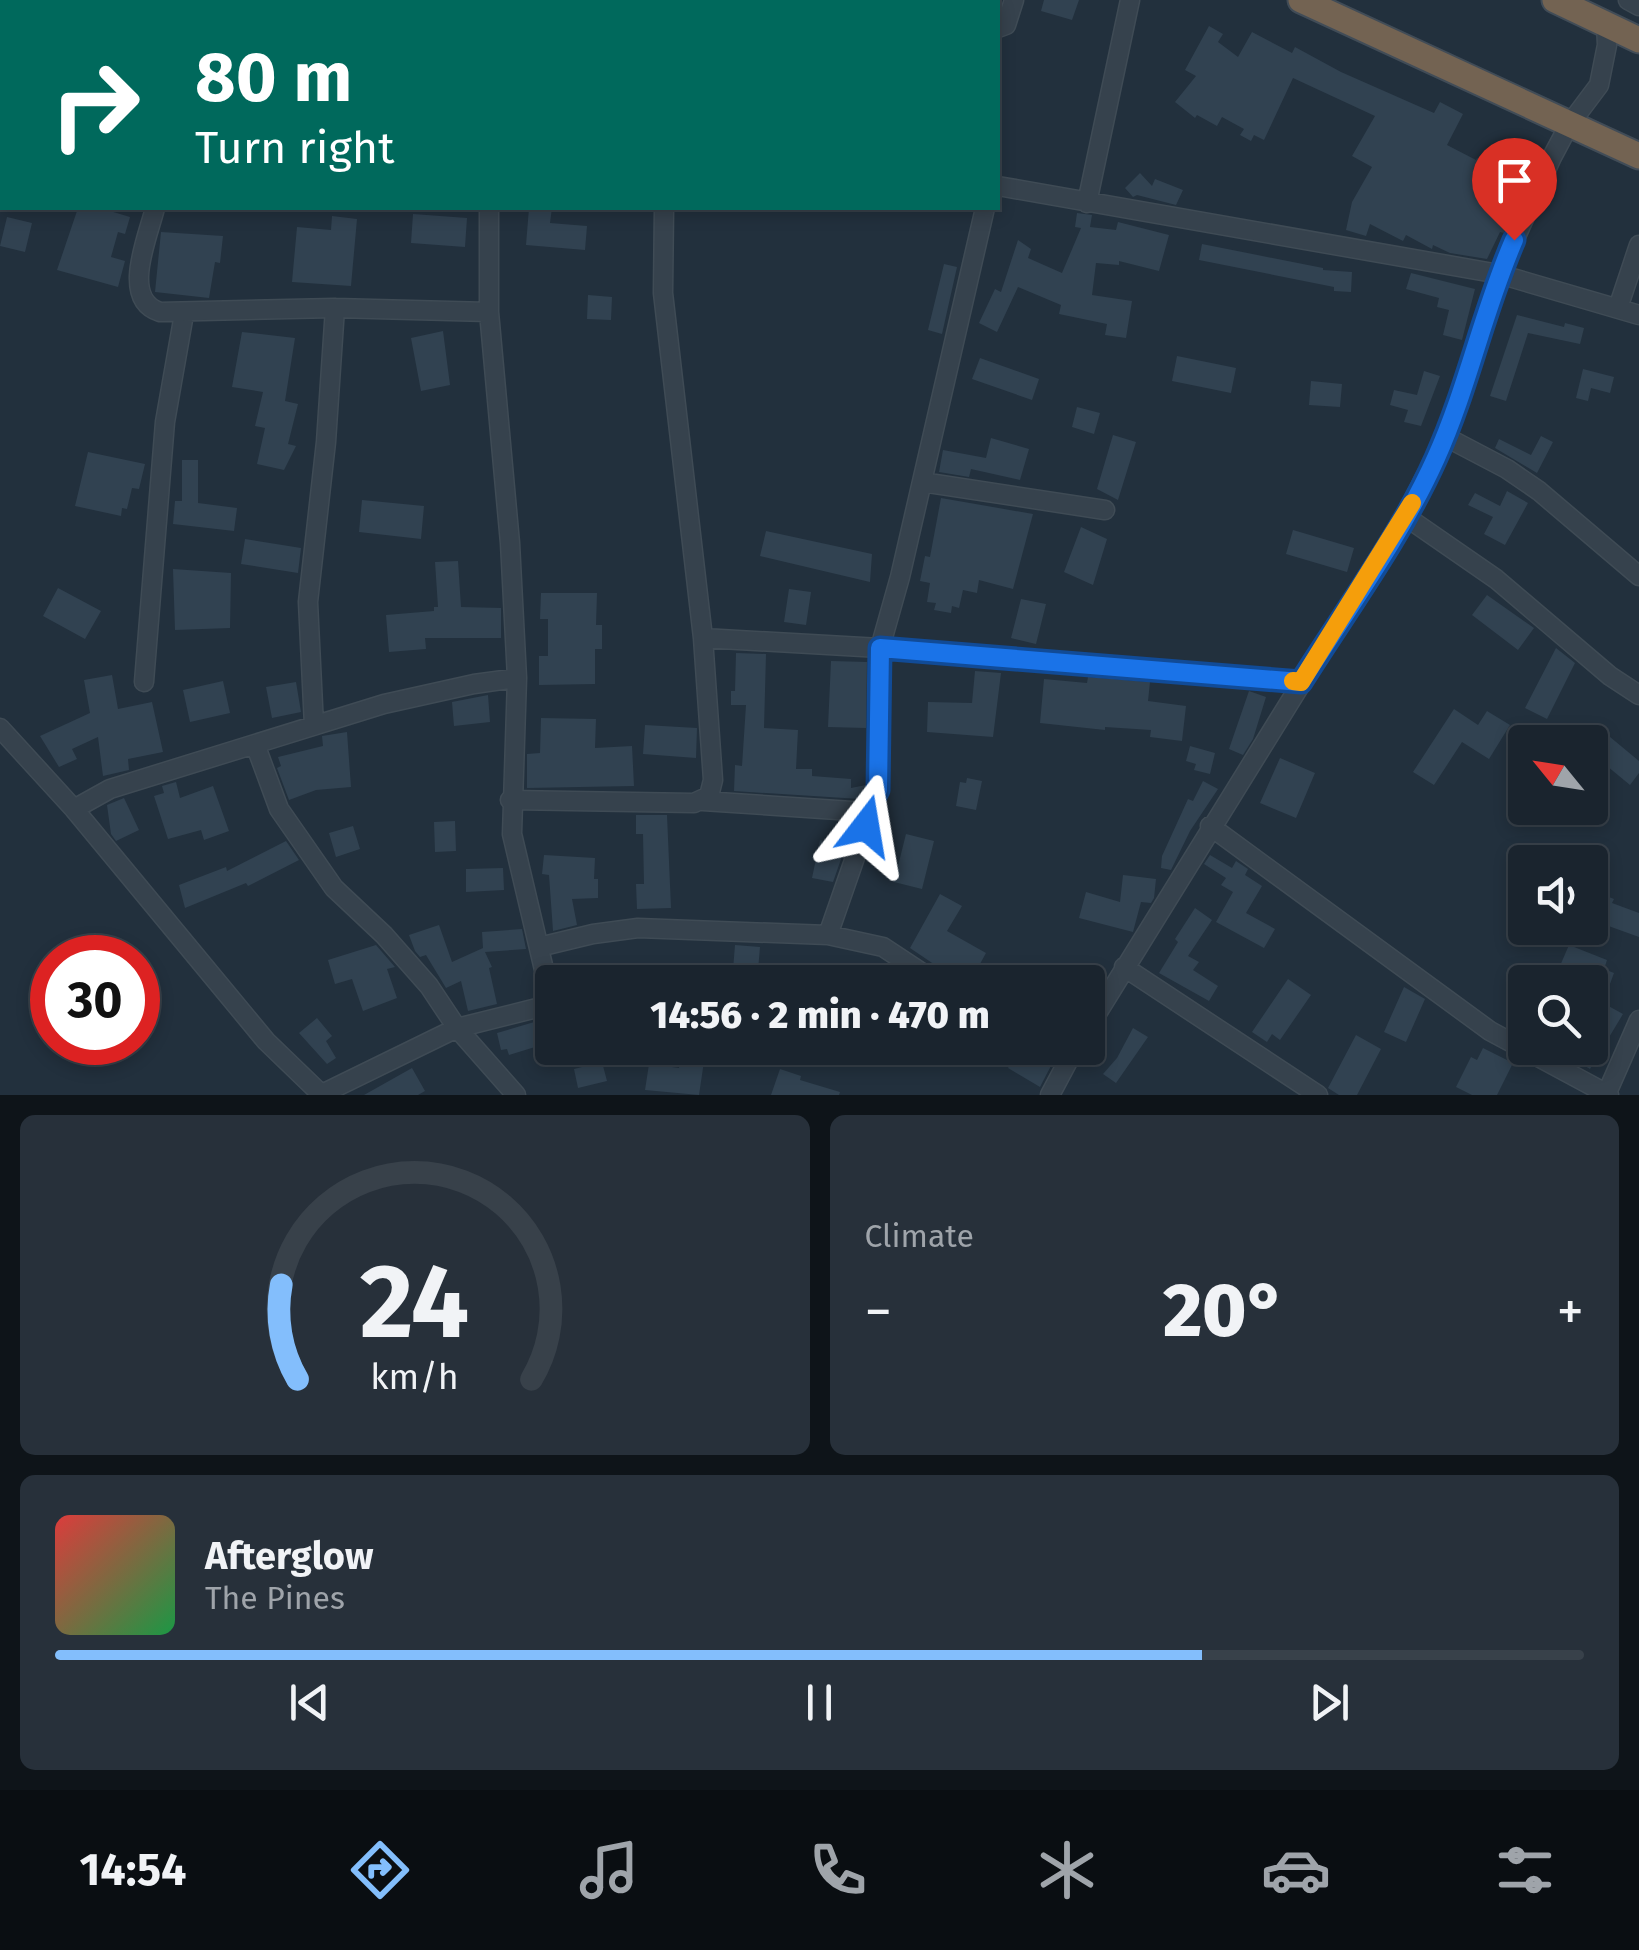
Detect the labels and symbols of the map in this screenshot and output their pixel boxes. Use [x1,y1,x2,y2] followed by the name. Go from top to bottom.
[1472,138,1557,241] pin
[1508,725,1608,825] north arrow
[814,774,918,878] position arrow
[30,935,160,1065] speed limit sign: 30

